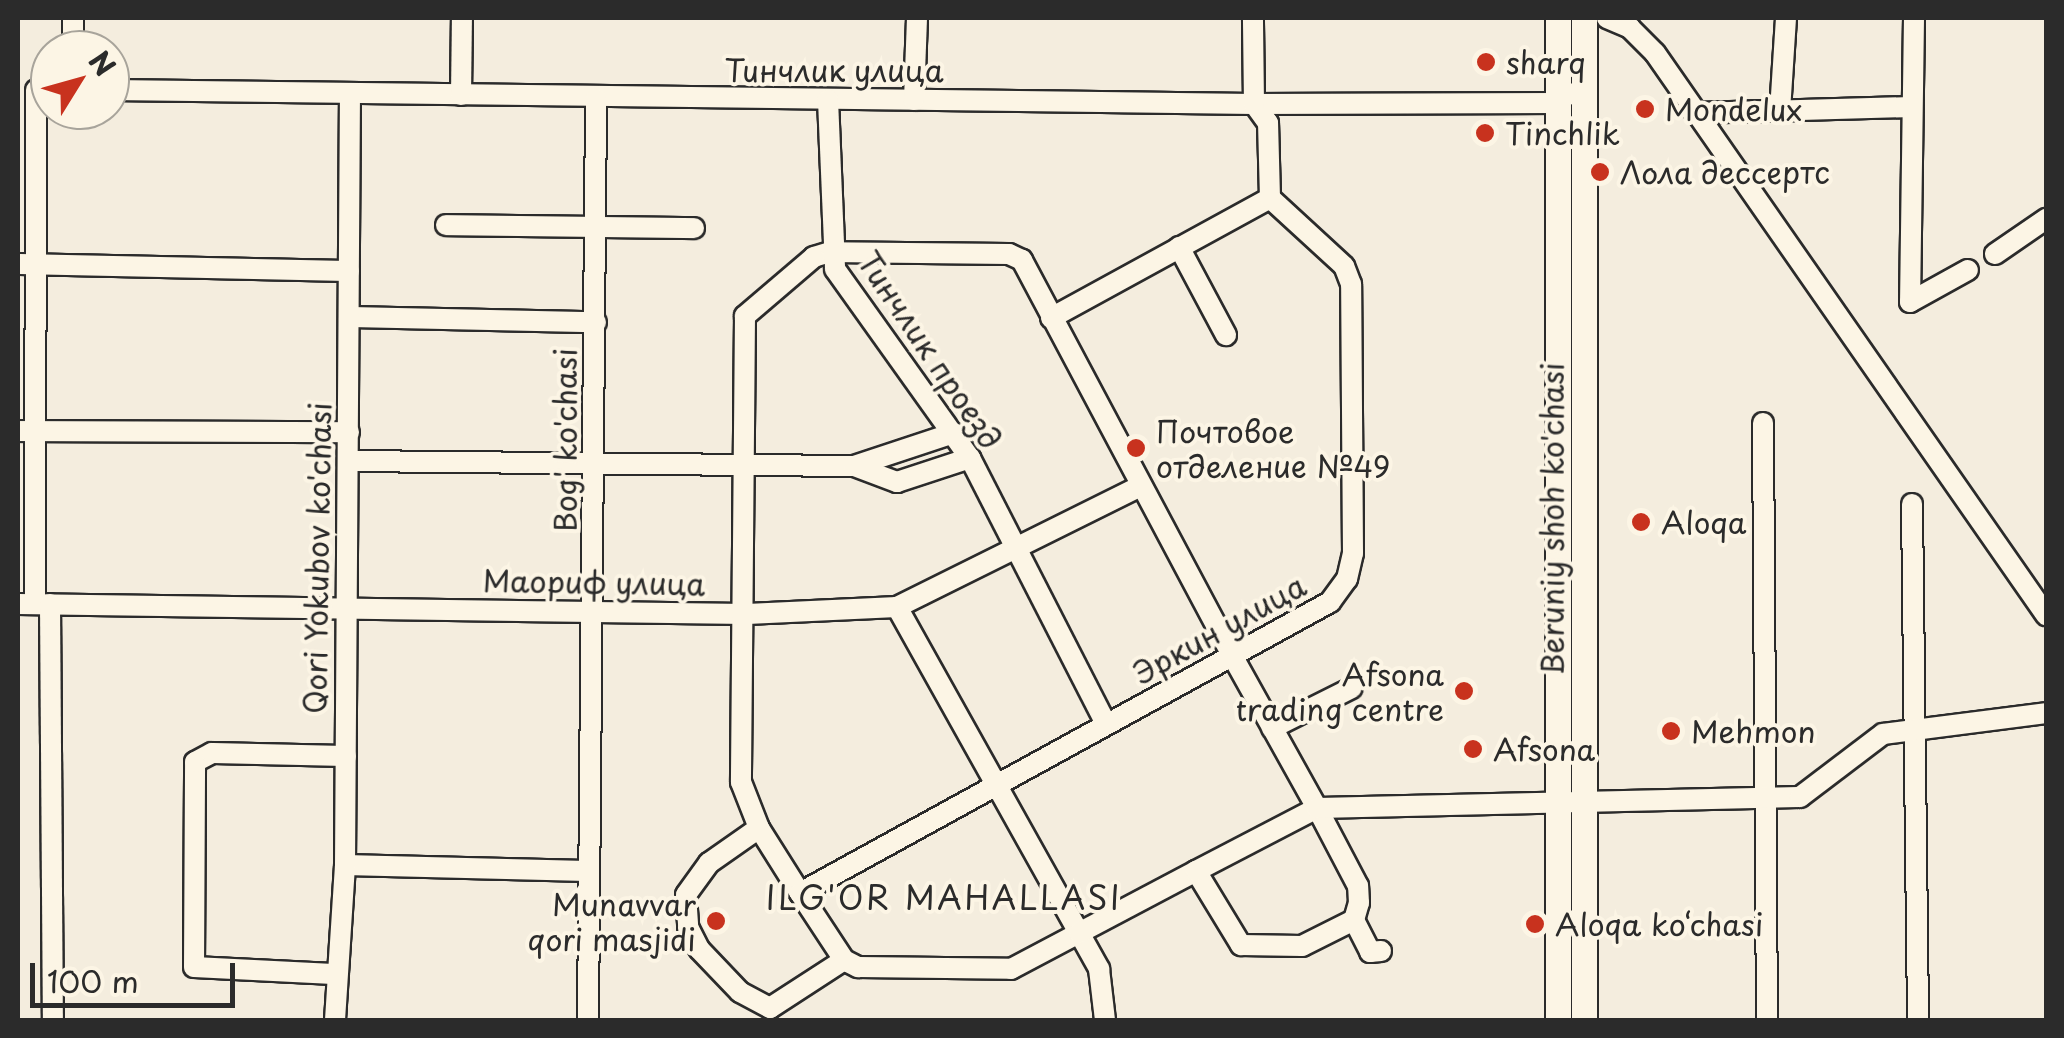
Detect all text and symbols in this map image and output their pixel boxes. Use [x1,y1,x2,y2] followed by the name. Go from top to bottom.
[30,30,130,130] north arrow
[79,41,127,85] text: N
[1506,44,1586,80] place label: sharq
[1475,51,1497,73] marker: sharq
[724,52,944,88] street label: Тинчлик улица
[1665,91,1802,127] place label: Mondelux
[1634,98,1656,120] marker: Mondelux
[1505,115,1620,151] place label: Tinchlik
[1474,122,1496,144] marker: Tinchlik
[1620,154,1830,190] place label: Лола дессертс
[1589,161,1611,183] marker: Лола дессертс
[850,244,1010,456] street label: Тинчлик проезд
[547,348,583,532] street label: Bog' ko'chasi
[1534,363,1570,675] street label: Beruniy shoh ko'chasi
[296,402,338,714] street label: Qori Yokubov ko'chasi
[1156,413,1391,484] place label: Почтовое отделение №49
[1125,437,1147,459] marker: Почтовое отделение №49
[1661,504,1746,540] place label: Aloqa
[1630,511,1652,533] marker: Aloqa
[482,562,706,602] street label: Маориф улица
[1126,566,1312,692] street label: Эркин улица
[1236,656,1444,726] place label: Afsona trading centre
[1453,680,1475,702] marker: Afsona trading centre
[1691,713,1815,749] place label: Mehmon
[1660,720,1682,742] marker: Mehmon
[1493,731,1595,767] place label: Afsona
[1462,738,1484,760] marker: Afsona
[769,878,1119,916] district label: ILG'OR MAHALLASI
[526,886,696,956] place label: Munavvar qori masjidi
[1555,906,1763,942] place label: Aloqa ko‘chasi
[705,910,727,932] marker: Munavvar qori masjidi
[1524,913,1546,935] marker: Aloqa ko‘chasi
[35,943,240,1005] scale bar
[47,958,139,1003] text: 100 m

